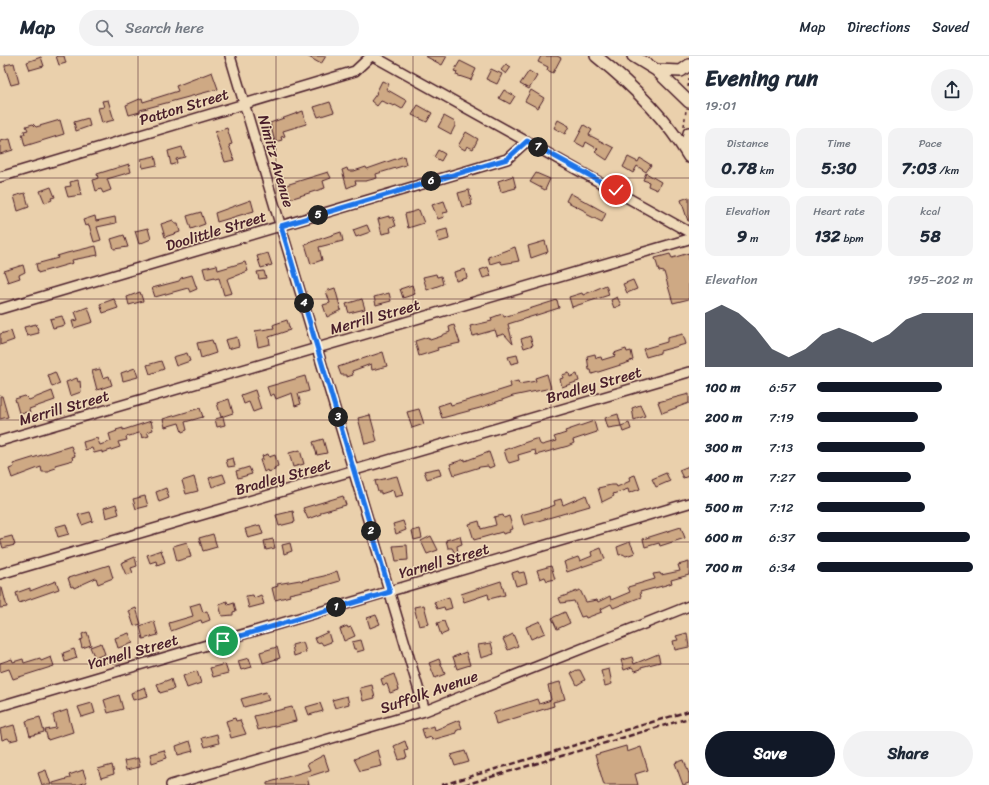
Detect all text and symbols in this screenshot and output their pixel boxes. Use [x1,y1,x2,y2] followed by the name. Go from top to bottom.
[79,10,359,46] search box
[20,11,55,44] text: Map
[125,15,204,41] text: Search here
[799,15,825,40] text: Map
[847,15,910,40] text: Directions
[932,15,969,40] text: Saved
[93,17,115,39] icon: search
[705,59,818,98] text: Evening run
[931,69,973,111] button: share
[136,81,232,133] street label: Patton Street
[705,94,736,117] text: 19:01
[250,111,302,211] street label: Nimitz Avenue
[727,134,769,153] text: Distance
[827,134,851,153] text: Time
[919,134,942,153] text: Pace
[528,137,548,157] pin: 7
[535,137,541,156] text: 7
[721,153,757,183] text: 0.78
[821,153,857,183] text: 5:30
[902,153,936,183] text: 7:03
[757,161,774,180] text: km
[936,161,959,180] text: /km
[421,171,441,191] pin: 6
[428,171,434,190] text: 6
[599,173,633,207] pin
[605,179,627,201] icon: check
[725,202,770,221] text: Elevation
[813,202,865,221] text: Heart rate
[920,202,940,221] text: kcal
[162,203,270,259] street label: Doolittle Street
[308,205,328,225] pin: 5
[315,205,321,224] text: 5
[737,221,747,251] text: 9
[814,221,841,251] text: 132
[920,221,941,251] text: 58
[747,229,759,248] text: m
[841,229,864,248] text: bpm
[705,268,758,291] text: Elevation
[908,268,973,291] text: 195–202 m
[327,292,424,342] street label: Merrill Street
[294,293,314,313] pin: 4
[301,293,307,312] text: 4
[543,359,645,411] street label: Bradley Street
[705,376,740,399] text: 100 m
[769,376,796,399] text: 6:57
[16,383,113,433] street label: Merrill Street
[705,406,742,429] text: 200 m
[769,406,794,429] text: 7:19
[328,407,348,427] pin: 3
[335,407,341,426] text: 3
[705,436,742,459] text: 300 m
[769,436,793,459] text: 7:13
[232,451,334,503] street label: Bradley Street
[705,466,743,489] text: 400 m
[769,466,795,489] text: 7:27
[705,496,743,519] text: 500 m
[769,496,793,519] text: 7:12
[361,521,381,541] pin: 2
[368,521,374,540] text: 2
[705,526,742,549] text: 600 m
[769,526,795,549] text: 6:37
[396,536,493,586] street label: Yarnell Street
[705,556,742,579] text: 700 m
[769,556,796,579] text: 6:34
[326,597,346,617] pin: 1
[334,597,338,616] text: 1
[206,624,240,658] pin
[85,627,182,677] street label: Yarnell Street
[212,630,234,652] icon: arrive
[376,663,482,721] street label: Suffolk Avenue
[705,731,835,777] button: Save
[843,731,973,777] button: Share

